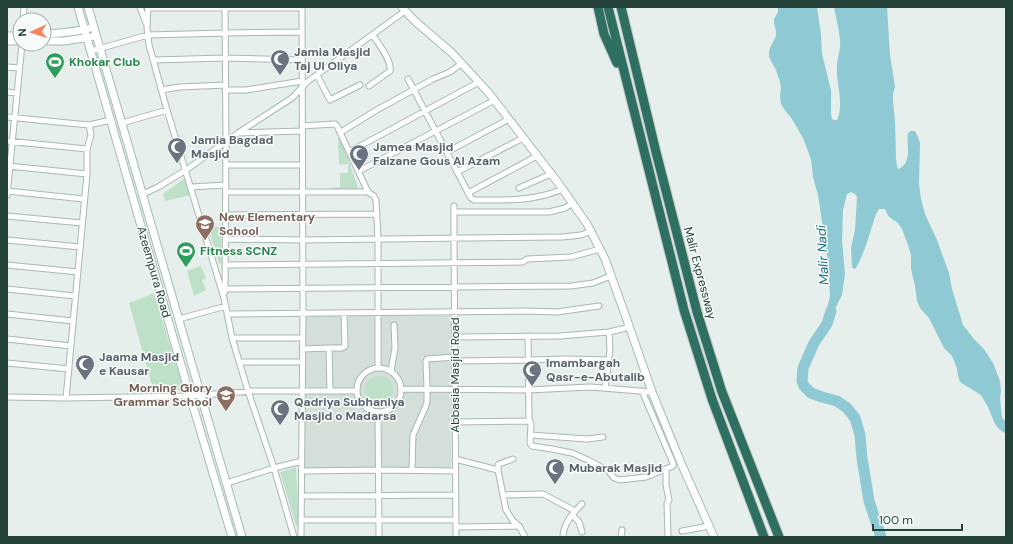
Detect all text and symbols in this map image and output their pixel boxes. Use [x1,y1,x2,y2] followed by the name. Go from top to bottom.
[12,12,52,52] north arrow
[15,28,29,37] text: N
[294,44,371,74] place label: Jamia Masjid Taj Ul Oliya
[269,48,291,76] mosque icon: Jamia Masjid Taj Ul Oliya
[44,51,66,79] sports icon: Khokar Club
[69,54,140,70] place label: Khokar Club
[191,132,273,162] place label: Jamia Bagdad Masjid
[166,136,188,164] mosque icon: Jamia Bagdad Masjid
[373,139,500,169] place label: Jamea Masjid Faizane Gous Al Azam
[348,143,370,171] mosque icon: Jamea Masjid Faizane Gous Al Azam
[219,209,316,239] place label: New Elementary School
[194,213,216,241] school or university icon: New Elementary School
[133,224,175,320] street label: Azeempura Road
[812,224,833,285] water label: Malir Nadi
[680,225,720,321] street label: Malir Expressway
[175,240,197,268] sports icon: Fitness SCNZ
[200,243,277,259] place label: Fitness SCNZ
[447,317,463,433] street label: Abbasia Masjid Road
[99,349,179,379] place label: Jaama Masjid e Kausar
[74,353,96,381] mosque icon: Jaama Masjid e Kausar
[546,355,645,385] place label: Imambargah Qasr-e-Abutalib
[521,359,543,387] mosque icon: Imambargah Qasr-e-Abutalib
[114,380,213,410] place label: Morning Glory Grammar School
[215,384,237,412] school or university icon: Morning Glory Grammar School
[294,394,405,424] place label: Qadriya Subhaniya Masjid o Madarsa
[269,398,291,426] mosque icon: Qadriya Subhaniya Masjid o Madarsa
[544,457,566,485] mosque icon: Mubarak Masjid
[569,460,662,476] place label: Mubarak Masjid
[873,506,962,532] scale bar
[879,512,913,528] text: 100 m

